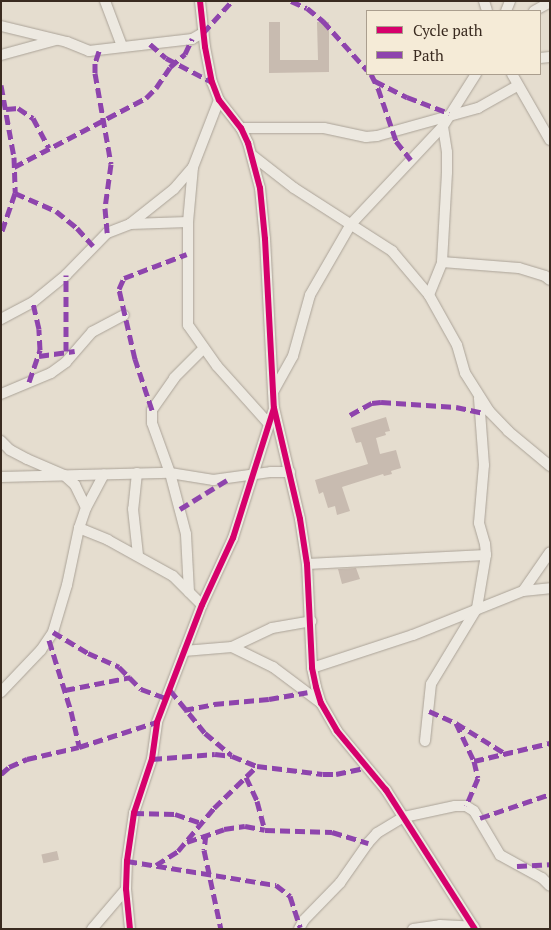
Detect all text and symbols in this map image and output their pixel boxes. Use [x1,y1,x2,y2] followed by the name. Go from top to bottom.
[366,10,541,75] legend
[413,20,483,40] text: Cycle path
[413,45,444,65] text: Path

